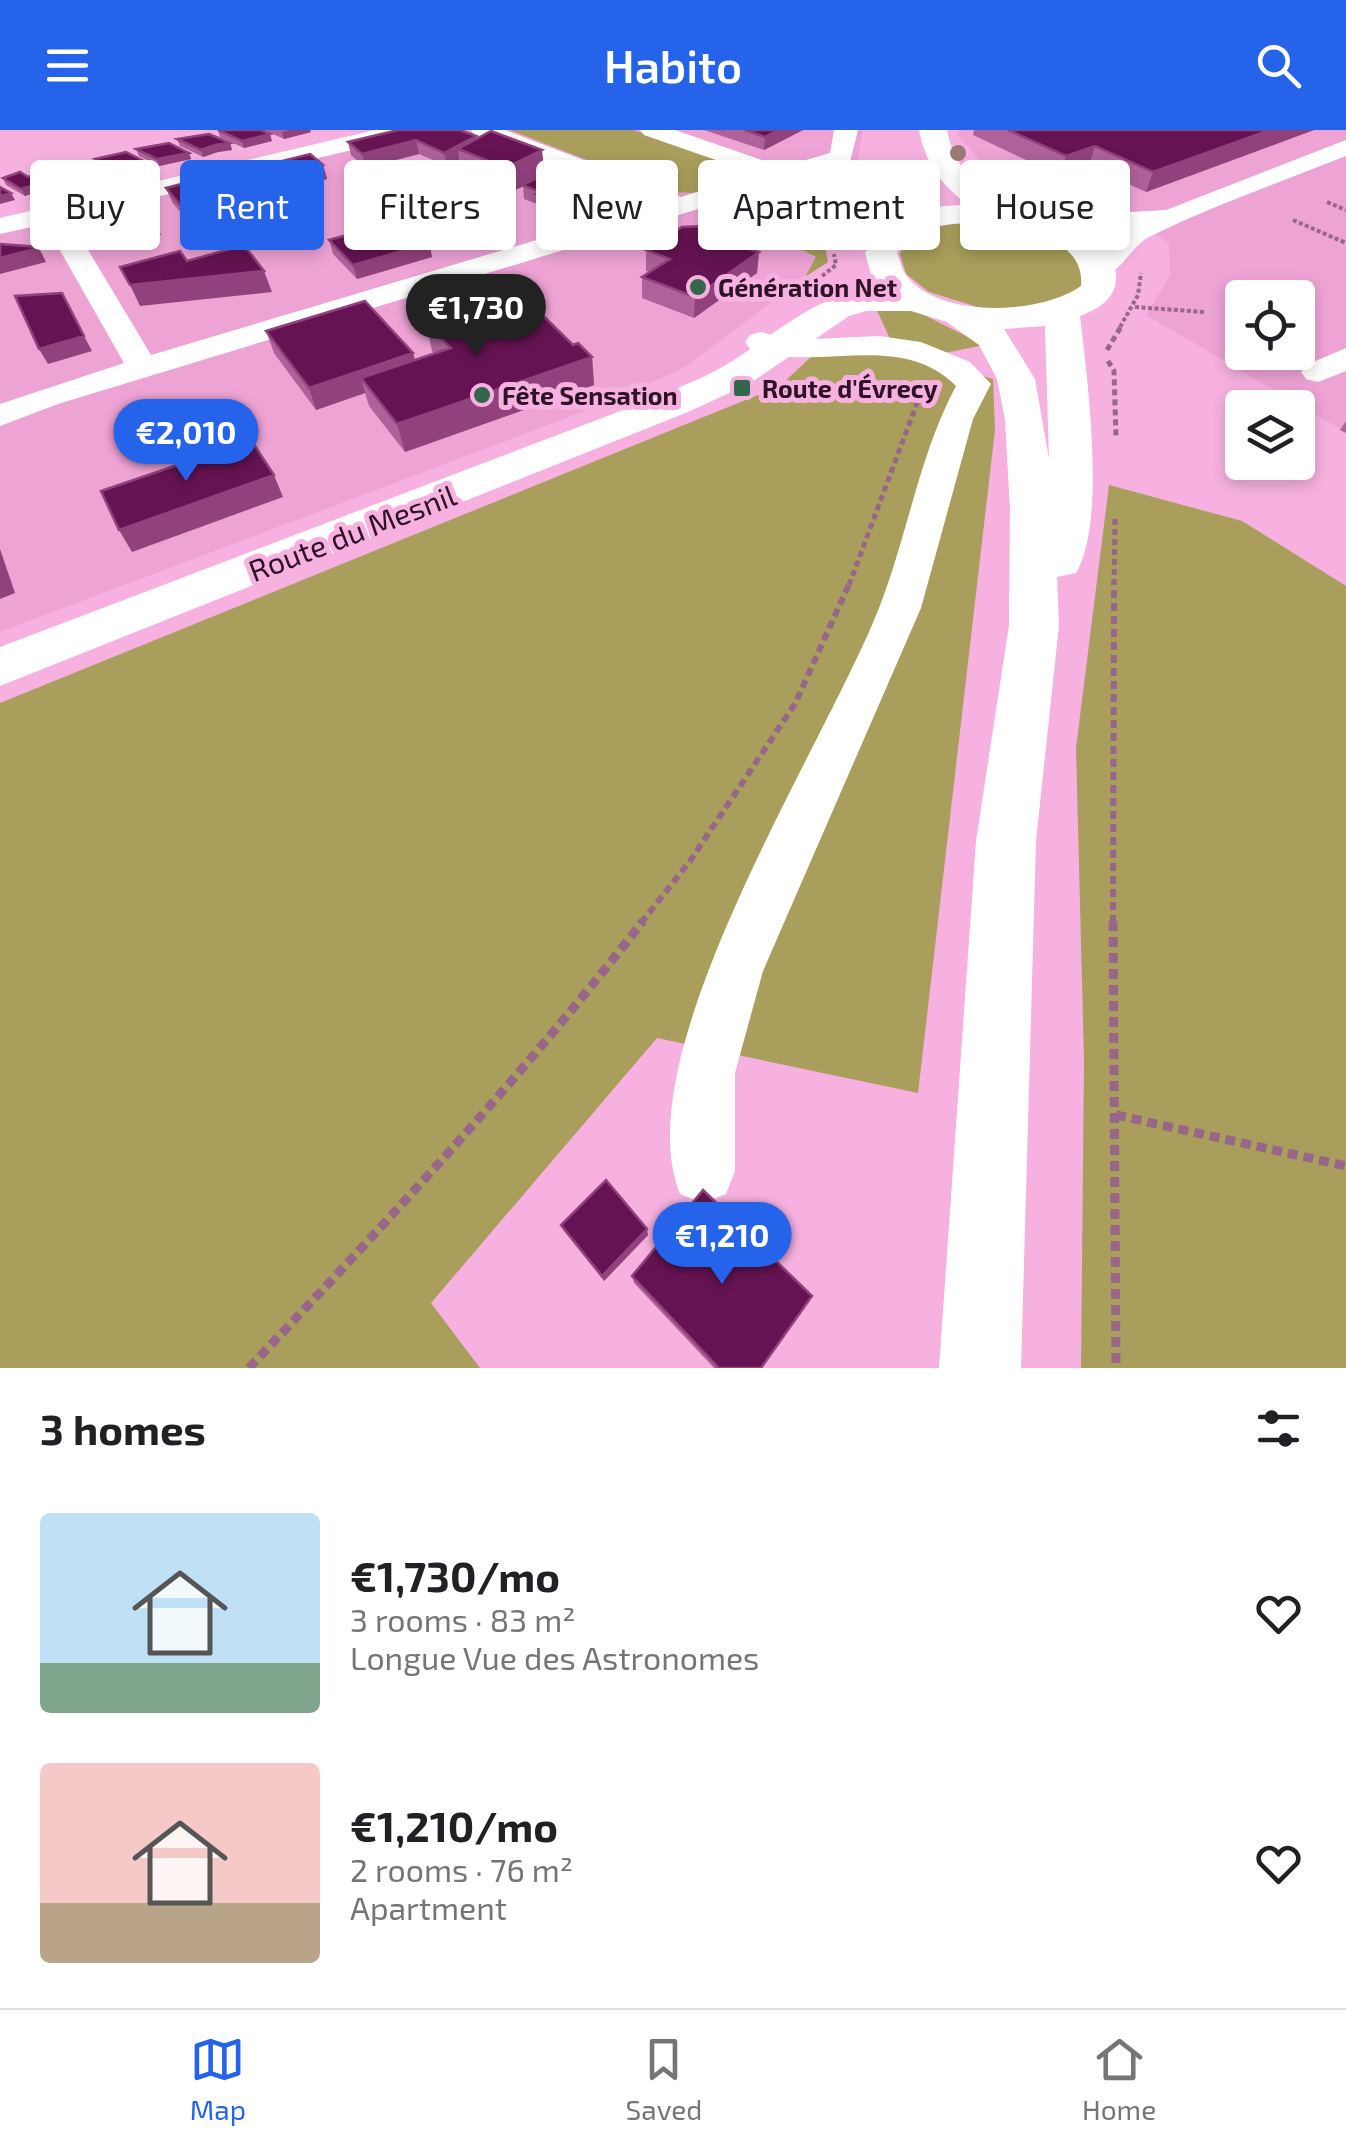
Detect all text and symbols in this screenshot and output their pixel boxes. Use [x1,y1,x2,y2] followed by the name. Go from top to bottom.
[40,38,95,93] icon: menu
[604,38,742,92] text: Habito
[1251,38,1306,93] icon: search
[30,160,160,250] chip: Buy
[180,160,324,250] chip: Rent
[344,160,516,250] chip: Filters
[536,160,678,250] chip: New
[698,160,940,250] chip: Apartment
[960,160,1130,250] chip: House
[718,272,897,302] place label: Génération Net
[395,274,557,359] pin: €1,730
[687,276,709,298] marker: Génération Net
[1225,280,1315,480] map controls
[1225,280,1315,370] button: locate
[428,287,524,325] text: €1,730
[762,373,938,404] place label: Route d'Évrecy
[731,377,753,399] marker: Route d'Évrecy
[502,380,678,410] place label: Fête Sensation
[471,384,493,406] marker: Fête Sensation
[1225,390,1315,480] button: layers
[105,399,267,484] pin: €2,010
[135,412,237,450] text: €2,010
[243,476,461,588] street label: Route du Mesnil
[641,1202,803,1287] pin: €1,210
[675,1215,769,1253] text: €1,210
[1251,1401,1306,1456] icon: filters
[40,1403,206,1453] text: 3 homes
[350,1550,560,1600] text: €1,730/mo
[120,1553,240,1673] icon: home
[1251,1586,1306,1641] icon: heart
[350,1600,575,1638] text: 3 rooms · 83 m²
[350,1638,759,1676] text: Longue Vue des Astronomes
[350,1800,558,1850] text: €1,210/mo
[120,1803,240,1923] icon: home
[1251,1836,1306,1891] icon: heart
[350,1850,573,1888] text: 2 rooms · 76 m²
[350,1888,507,1926] text: Apartment
[190,2032,246,2126] tab: Map
[626,2032,702,2126] tab: Saved
[1082,2032,1156,2126] tab: Home

